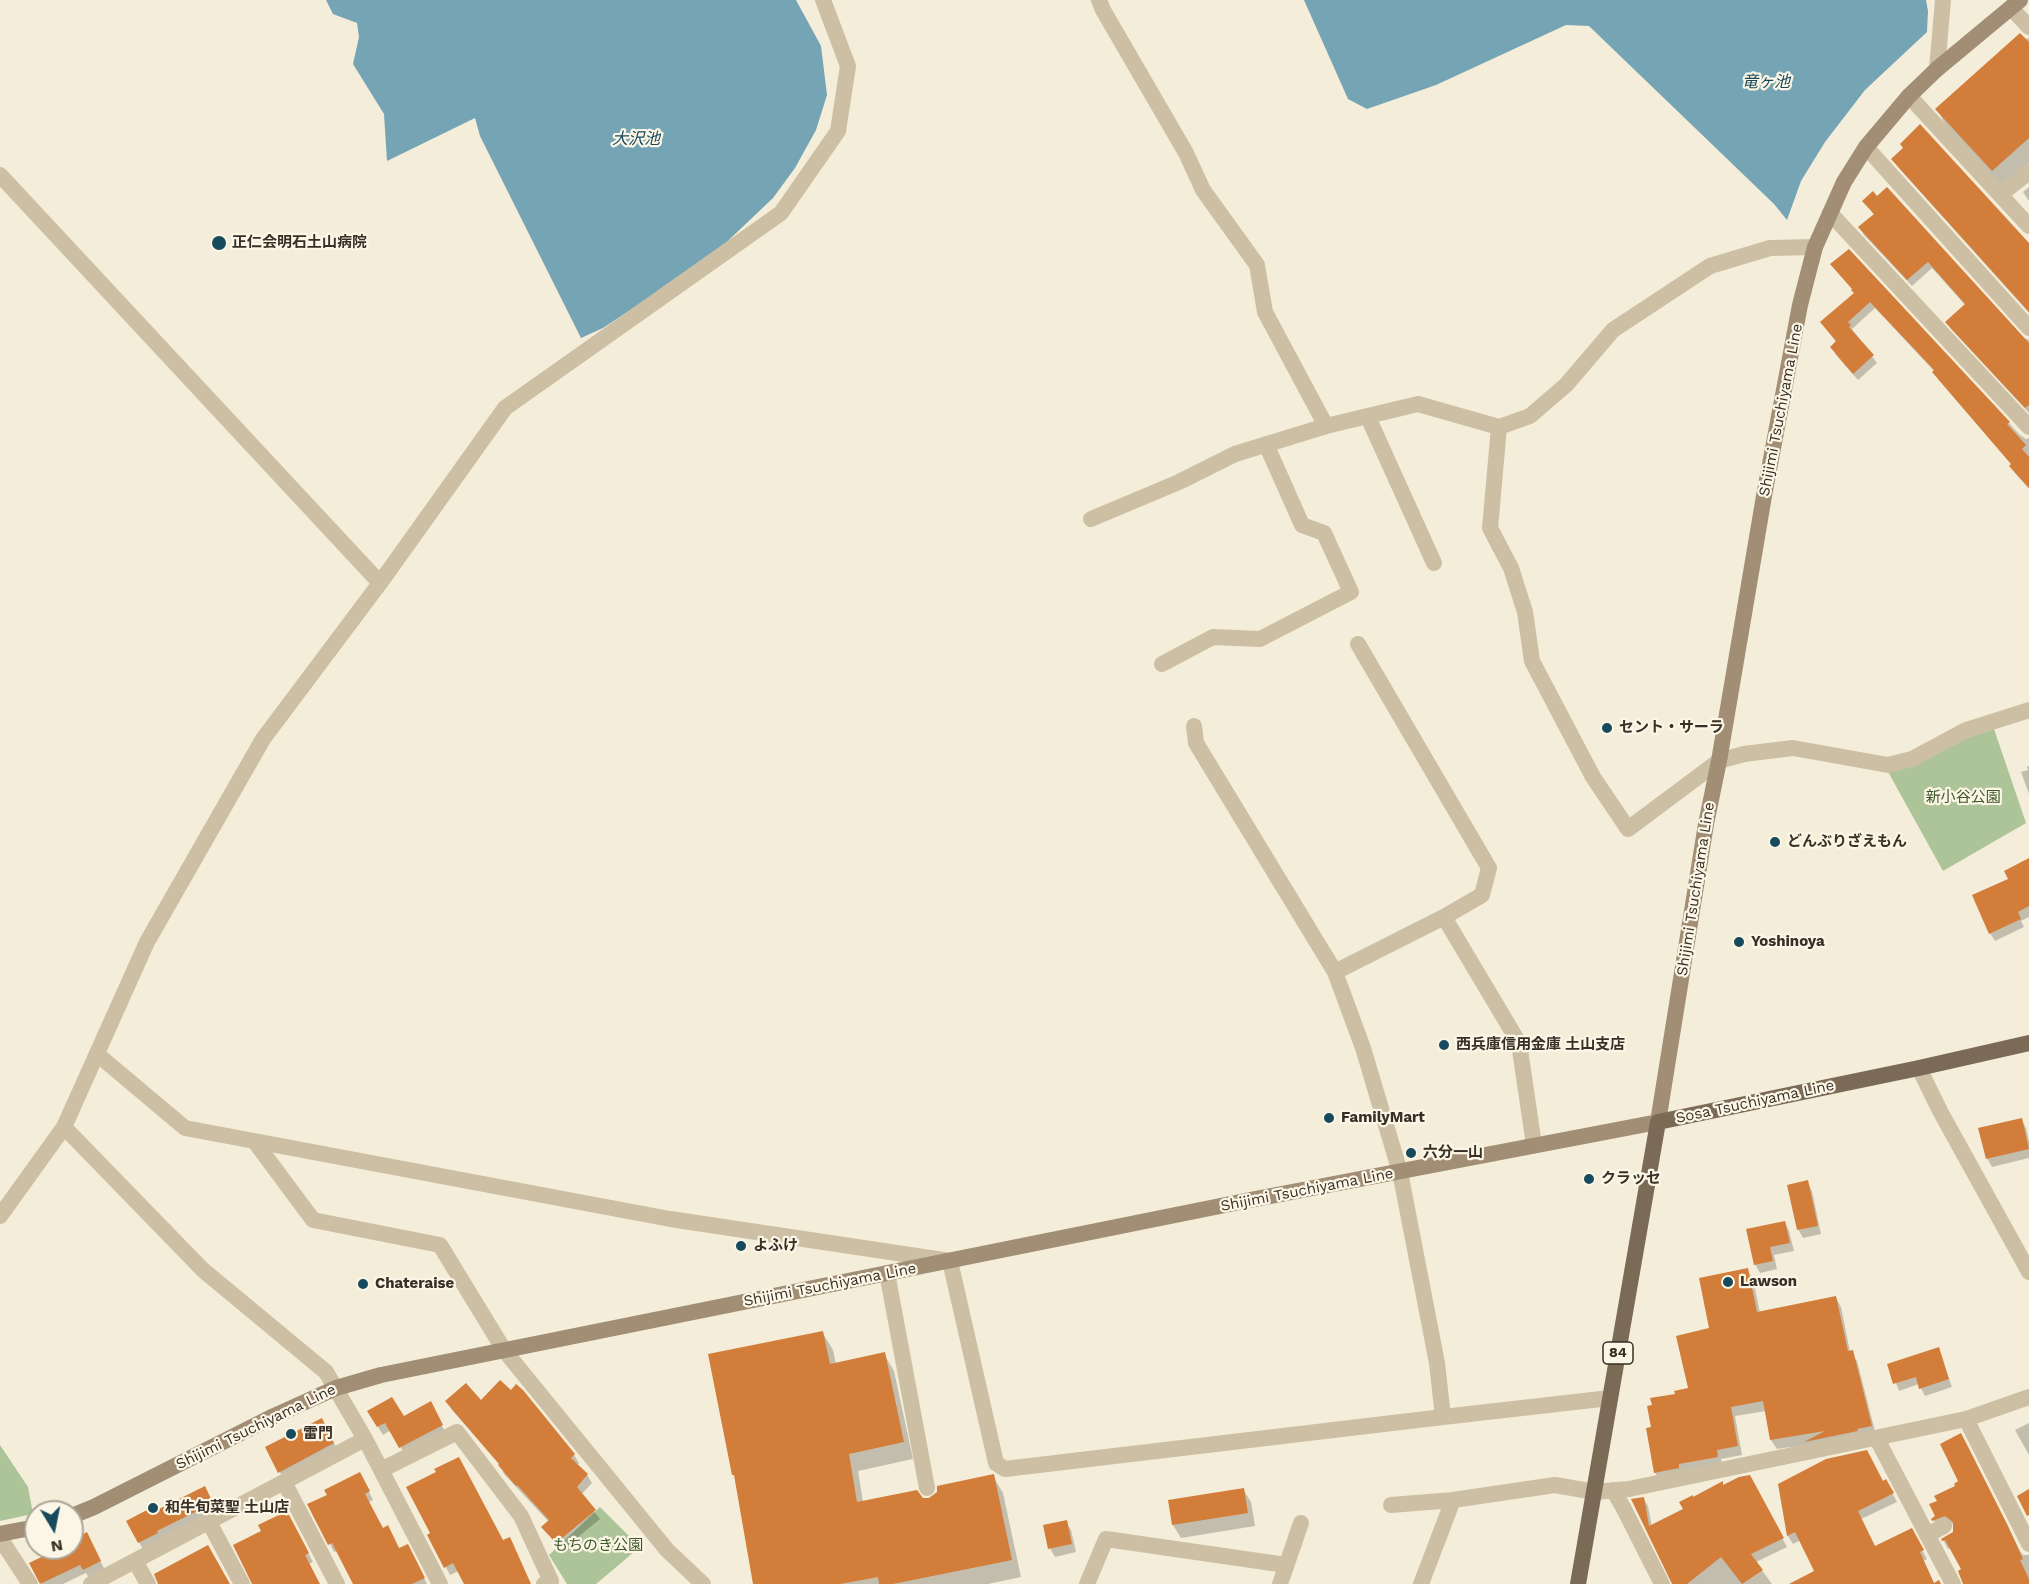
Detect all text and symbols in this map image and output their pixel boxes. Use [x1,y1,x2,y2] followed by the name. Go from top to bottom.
[1742,72,1790,92] water label: 竜ヶ池
[612,129,660,149] water label: 大沢池
[210,234,228,252] marker: 正仁会明石土山病院
[232,234,367,252] place label: 正仁会明石土山病院
[1755,322,1807,498] street label: Shijimi Tsuchiyama Line
[1619,719,1724,737] place label: セント・サーラ
[1600,721,1614,735] marker: セント・サーラ
[1926,789,2000,807] park label: 新小谷公園
[1673,801,1719,977] street label: Shijimi Tsuchiyama Line
[1787,833,1907,851] place label: どんぶりざえもん
[1768,835,1782,849] marker: どんぶりざえもん
[1751,933,1825,951] place label: Yoshinoya
[1732,935,1746,949] marker: Yoshinoya
[1456,1036,1625,1054] place label: 西兵庫信用金庫 土山支店
[1437,1038,1451,1052] marker: 西兵庫信用金庫 土山支店
[1674,1076,1836,1128] street label: Sosa Tsuchiyama Line
[1341,1109,1425,1127] place label: FamilyMart
[1322,1111,1336,1125] marker: FamilyMart
[1423,1144,1483,1162] place label: 六分一山
[1404,1146,1418,1160] marker: 六分一山
[1219,1164,1395,1216] street label: Shijimi Tsuchiyama Line
[1601,1170,1661,1188] place label: クラッセ
[1582,1172,1596,1186] marker: クラッセ
[753,1237,798,1255] place label: よふけ
[734,1239,748,1253] marker: よふけ
[742,1259,918,1311] street label: Shijimi Tsuchiyama Line
[1740,1273,1797,1291] place label: Lawson
[375,1275,454,1293] place label: Chateraise
[1721,1275,1735,1289] marker: Lawson
[356,1277,370,1291] marker: Chateraise
[1603,1342,1633,1364] road number: 84
[173,1380,339,1474] street label: Shijimi Tsuchiyama Line
[303,1425,333,1443] place label: 雷門
[284,1427,298,1441] marker: 雷門
[165,1499,289,1517] place label: 和牛旬菜聖 土山店
[24,1500,84,1560] north arrow
[146,1501,160,1515] marker: 和牛旬菜聖 土山店
[49,1536,64,1557] text: N
[553,1537,643,1555] park label: もちのき公園

